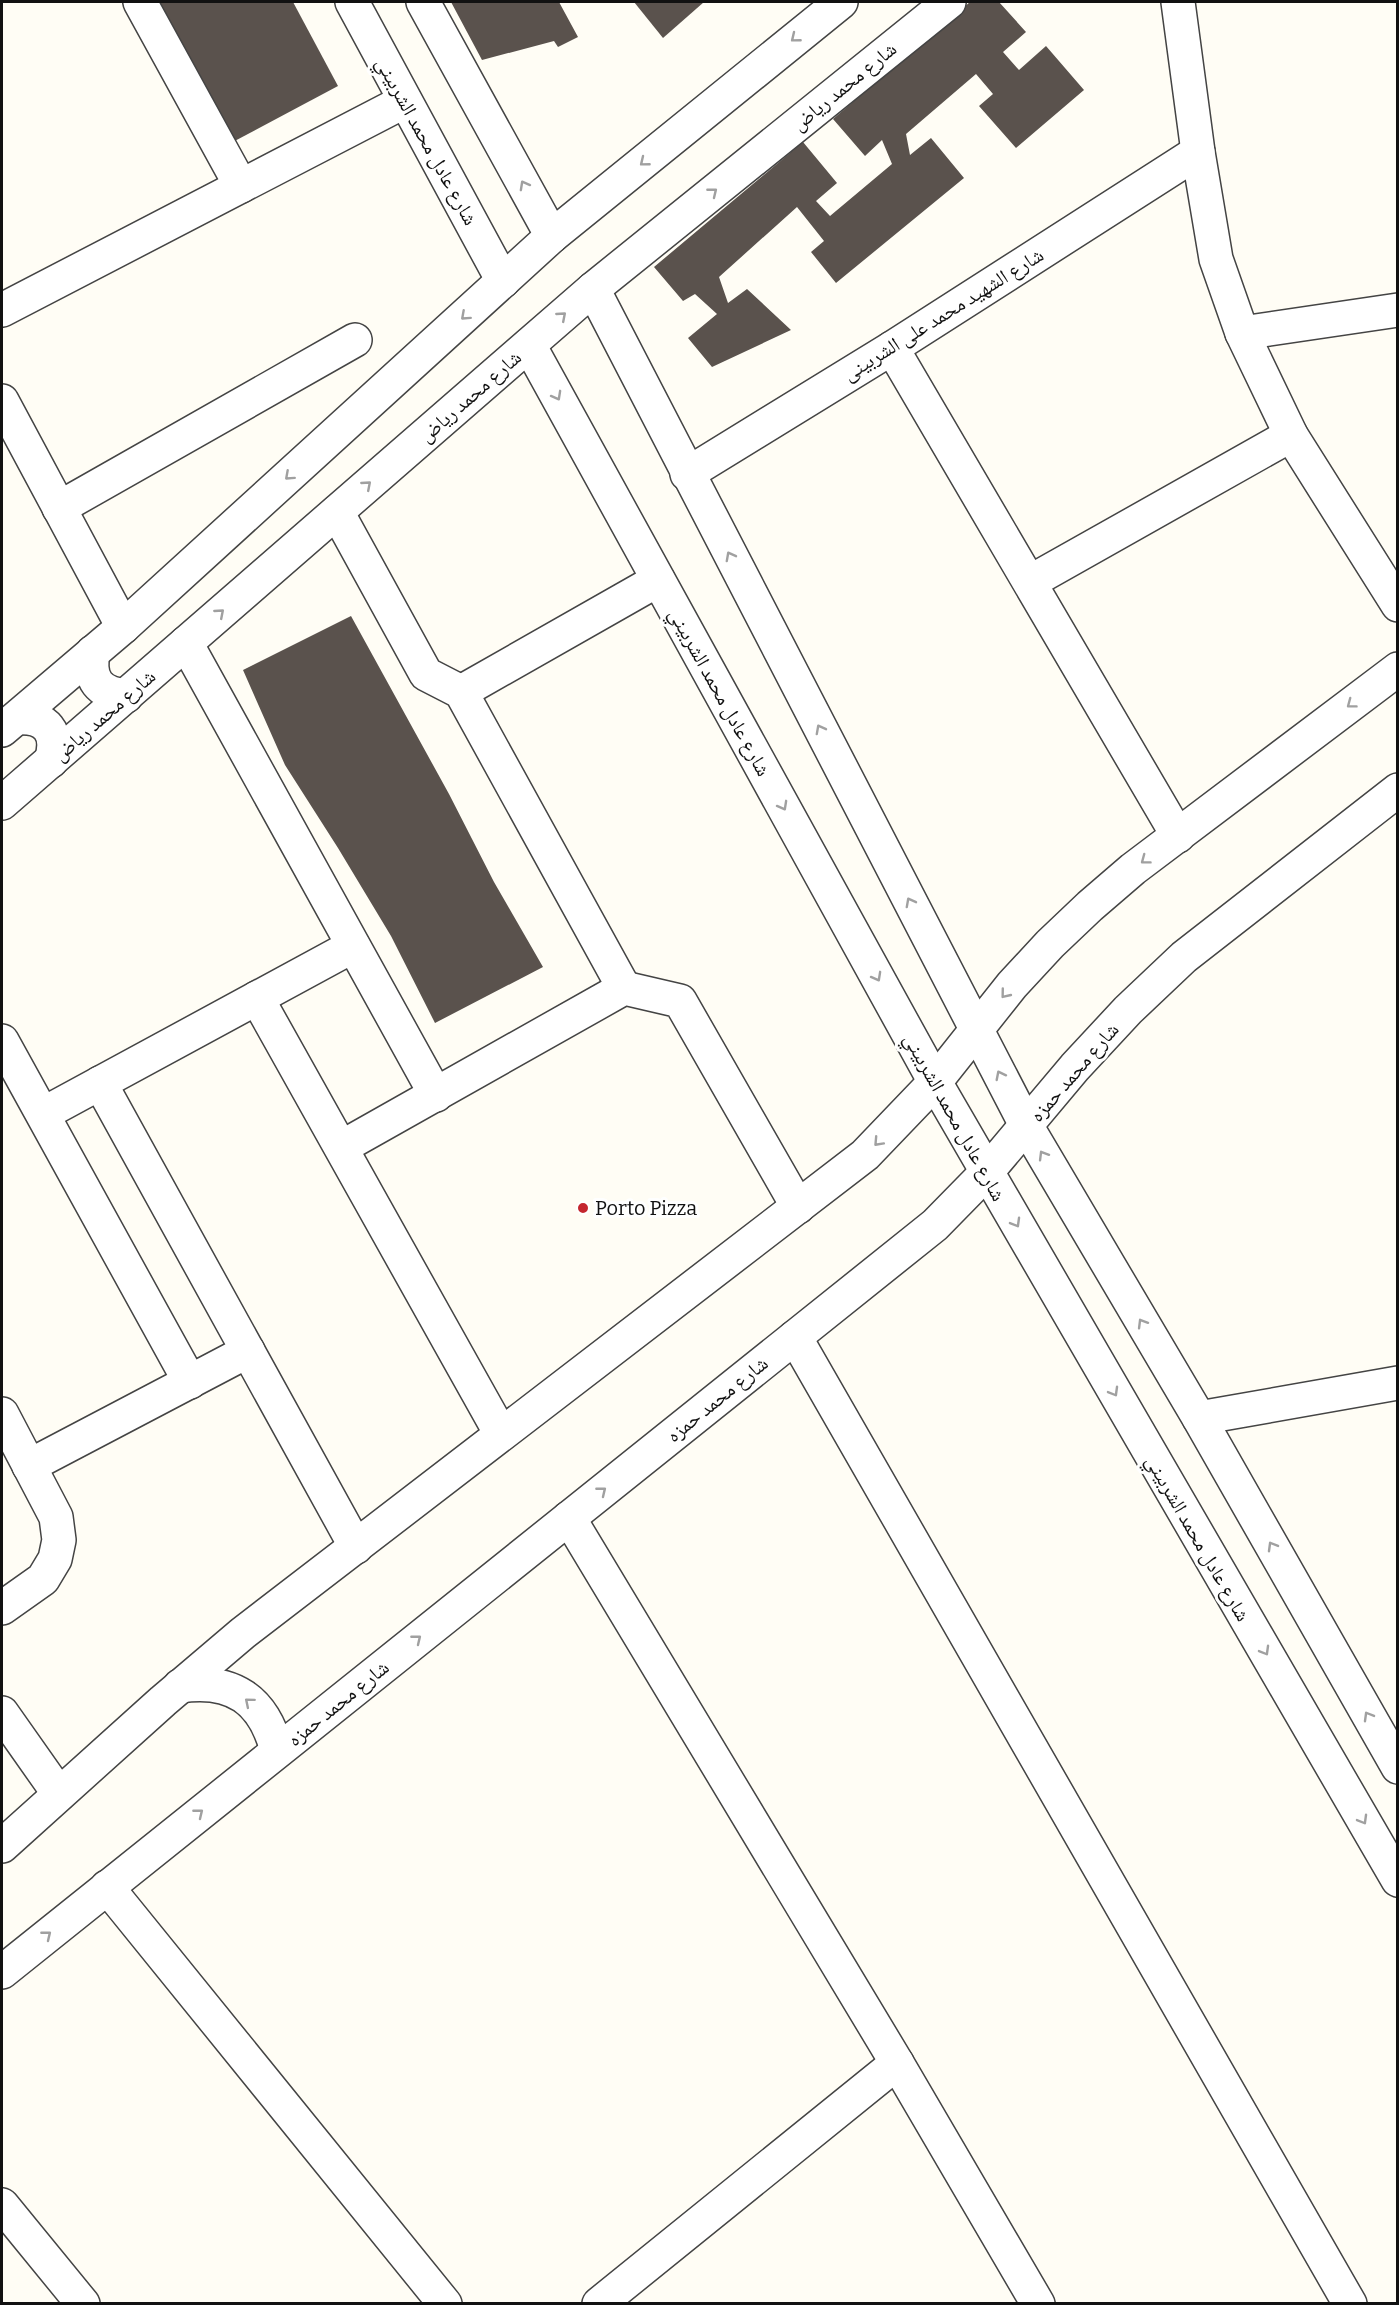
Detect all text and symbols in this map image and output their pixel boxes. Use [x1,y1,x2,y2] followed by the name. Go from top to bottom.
[791,31,802,42] one-way arrow
[787,36,902,136] street label: شارع محمد رياض
[367,53,483,231] street label: شارع عادل محمد الشربيني
[640,154,651,165] one-way arrow
[520,181,531,191] one-way arrow
[706,189,717,200] one-way arrow
[838,242,1048,387] street label: شارع الشهيد محمد على الشربينى
[461,309,471,320] one-way arrow
[555,312,566,323] one-way arrow
[414,345,527,448] street label: شارع محمد رياض
[550,390,561,400] one-way arrow
[286,469,296,480] one-way arrow
[360,481,371,492] one-way arrow
[726,552,737,562] one-way arrow
[660,604,776,782] street label: شارع عادل محمد الشربيني
[213,609,224,620] one-way arrow
[48,664,161,767] street label: شارع محمد رياض
[1347,697,1358,708] one-way arrow
[816,725,827,735] one-way arrow
[776,800,787,810] one-way arrow
[1141,853,1152,864] one-way arrow
[906,897,917,908] one-way arrow
[870,971,881,981] one-way arrow
[1001,987,1012,998] one-way arrow
[1024,1018,1124,1127] street label: شارع محمد حمزه
[895,1029,1011,1207] street label: شارع عادل محمد الشربيني
[996,1071,1007,1081] one-way arrow
[874,1135,885,1146] one-way arrow
[1039,1151,1051,1161] one-way arrow
[595,1196,697,1220] place label: Porto Pizza
[576,1201,590,1215] marker: Porto Pizza
[1009,1217,1020,1227] one-way arrow
[1138,1319,1150,1329] one-way arrow
[661,1351,773,1448] street label: شارع محمد حمزه
[1107,1386,1118,1396] one-way arrow
[1137,1451,1255,1628] street label: شارع عادل محمد الشربيني
[595,1487,606,1498] one-way arrow
[1268,1542,1279,1553] one-way arrow
[410,1635,421,1646] one-way arrow
[1257,1645,1269,1655] one-way arrow
[282,1655,394,1752] street label: شارع محمد حمزه
[245,1698,256,1709] one-way arrow
[1364,1712,1376,1722] one-way arrow
[193,1810,204,1821] one-way arrow
[1355,1814,1367,1824] one-way arrow
[40,1931,51,1942] one-way arrow

